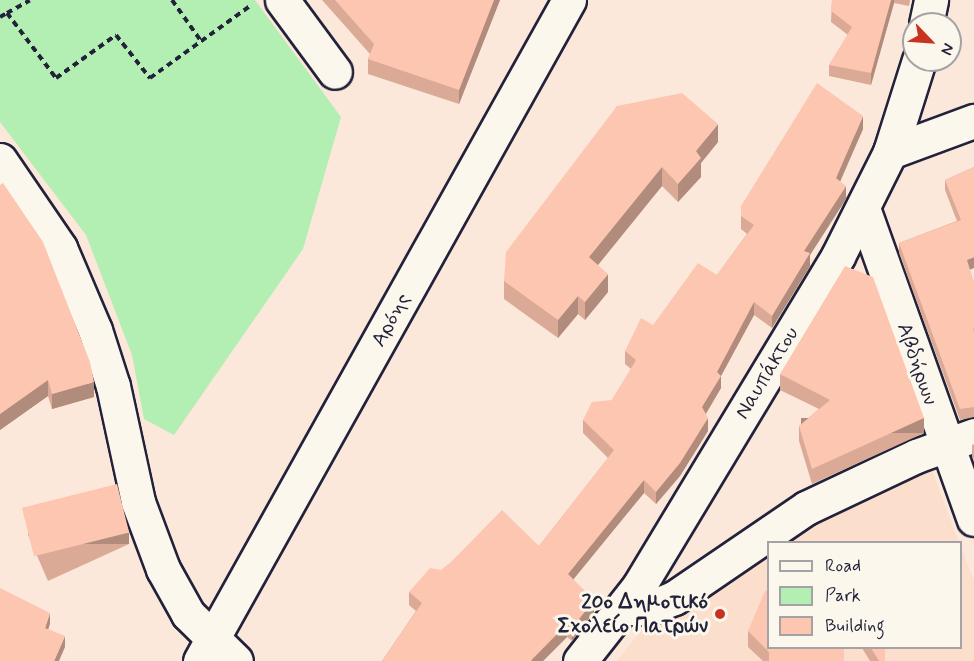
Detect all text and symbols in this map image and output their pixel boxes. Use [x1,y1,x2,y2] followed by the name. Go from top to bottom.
[902,12,962,72] north arrow
[935,40,959,58] text: N
[366,289,416,351] street label: Αρόης
[891,320,943,408] street label: Αβδήρων
[730,322,804,424] street label: Ναυπάκτου
[767,541,962,649] legend
[825,554,861,578] text: Road
[825,584,861,608] text: Park
[557,589,708,639] place label: 20ο Δημοτικό Σχολείο Πατρών
[713,607,727,621] marker: 20ο Δημοτικό Σχολείο Πατρών
[825,614,885,638] text: Building

